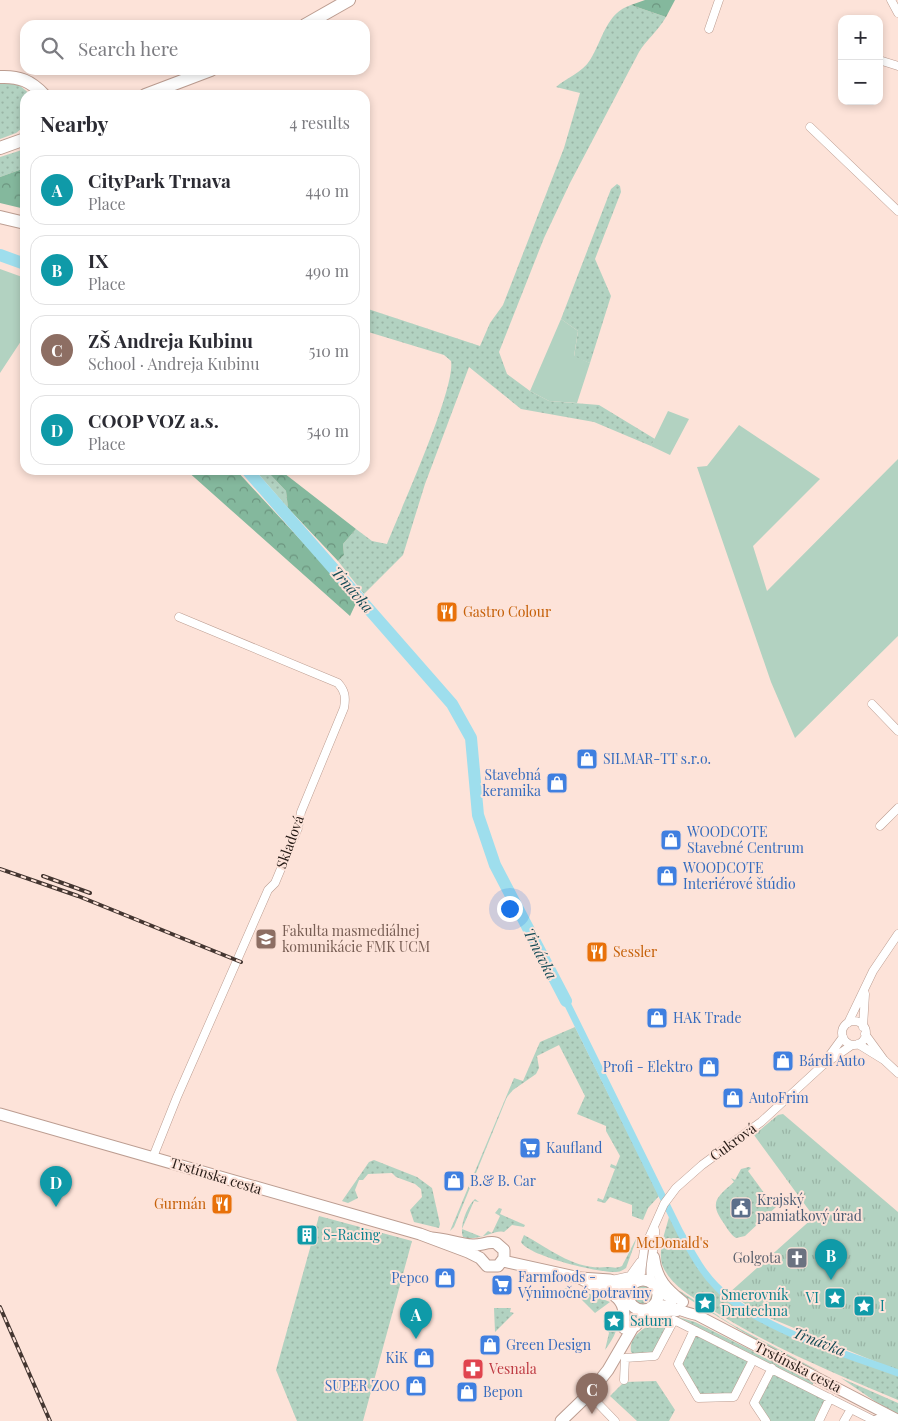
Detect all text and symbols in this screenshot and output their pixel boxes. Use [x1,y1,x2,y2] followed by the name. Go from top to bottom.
[838,15,883,105] map controls
[838,15,883,60] button: +
[20,20,370,75] search box
[38,34,66,62] icon: search
[78,35,178,61] text: Search here
[838,60,883,105] button: −
[40,109,109,137] text: Nearby
[289,112,350,133] text: 4 results
[88,167,231,193] text: CityPark Trnava
[52,180,62,201] text: A
[305,180,349,201] text: 440 m
[88,193,126,214] text: Place
[88,247,108,273] text: IX
[52,260,62,281] text: B
[305,260,349,281] text: 490 m
[88,273,126,294] text: Place
[88,327,253,353] text: ZŠ Andreja Kubinu
[51,340,63,361] text: C
[309,340,349,361] text: 510 m
[88,353,260,374] text: School · Andreja Kubinu
[88,407,219,433] text: COOP VOZ a.s.
[51,420,63,441] text: D
[307,420,349,441] text: 540 m
[88,433,126,454] text: Place
[327,562,378,617] water label: Trnávka
[435,600,459,624] restaurant icon: Gastro Colour
[463,602,552,621] place label: Gastro Colour
[575,747,599,771] shop icon: SILMAR-TT s.r.o.
[603,749,711,768] place label: SILMAR-TT s.r.o.
[482,765,541,800] place label: Stavebná keramika
[545,771,569,795] shop icon: Stavebná keramika
[271,813,308,871] street label: Skladová
[686,822,804,857] place label: WOODCOTE Stavebné Centrum
[659,828,683,852] shop icon: WOODCOTE Stavebné Centrum
[682,858,796,893] place label: WOODCOTE Interiérové štúdio
[655,864,679,888] shop icon: WOODCOTE Interiérové štúdio
[497,896,523,922] your location
[282,921,430,956] place label: Fakulta masmediálnej komunikácie FMK UCM
[520,925,562,983] water label: Trnávka
[254,927,278,951] school or university icon: Fakulta masmediálnej komunikácie FMK UCM
[585,940,609,964] restaurant icon: Sessler
[613,942,658,961] place label: Sessler
[645,1006,669,1030] shop icon: HAK Trade
[673,1008,742,1027] place label: HAK Trade
[771,1049,795,1073] shop icon: Bárdi Auto
[799,1051,865,1070] place label: Bárdi Auto
[697,1055,721,1079] shop icon: Profi - Elektro
[603,1057,693,1076] place label: Profi - Elektro
[721,1086,745,1110] shop icon: AutoFrim
[748,1088,809,1107] place label: AutoFrim
[706,1118,760,1165] street label: Cukrová
[518,1136,542,1160] supermarket icon: Kaufland
[546,1138,602,1157] place label: Kaufland
[168,1153,264,1198] street label: Trstínska cesta
[40,1166,72,1207] pin: D
[442,1169,466,1193] shop icon: B.& B. Car
[470,1171,537,1190] place label: B.& B. Car
[757,1190,862,1225] place label: Krajský pamiatkový úrad
[210,1192,234,1216] restaurant icon: Gurmán
[154,1194,207,1213] place label: Gurmán
[729,1196,753,1220] public building icon: Krajský pamiatkový úrad
[295,1223,319,1247] building icon: S-Racing
[323,1225,381,1244] place label: S-Racing
[608,1231,632,1255] restaurant icon: McDonald's
[636,1233,709,1252] place label: McDonald's
[815,1239,847,1280] pin: B
[785,1246,809,1270] church icon: Golgota
[733,1248,781,1267] place label: Golgota
[433,1266,457,1290] shop icon: Pepco
[517,1267,652,1302] place label: Farmfoods - Výnimočné potraviny
[391,1268,429,1287] place label: Pepco
[490,1273,514,1297] supermarket icon: Farmfoods - Výnimočné potraviny
[721,1285,789,1320] place label: Smerovník Drutechna
[823,1286,847,1310] place icon: VI
[804,1288,819,1307] place label: VI
[693,1291,717,1315] place icon: Smerovník Drutechna
[852,1294,876,1318] place icon: I
[880,1296,885,1315] place label: I
[400,1298,432,1339] pin: A
[602,1309,626,1333] place icon: Saturn
[630,1311,673,1330] place label: Saturn
[790,1322,849,1360] water label: Trnávka
[478,1333,502,1357] shop icon: Green Design
[506,1335,592,1354] place label: Green Design
[752,1337,845,1397] street label: Trstínska cesta
[412,1346,436,1370] shop icon: KiK
[386,1348,409,1367] place label: KiK
[461,1357,485,1381] pharmacy icon: Vesnala
[488,1359,537,1378] place label: Vesnala
[576,1373,608,1414] pin: C
[404,1374,428,1398] shop icon: SUPER ZOO
[325,1376,400,1395] place label: SUPER ZOO
[455,1380,479,1404] shop icon: Bepon
[483,1382,524,1401] place label: Bepon

